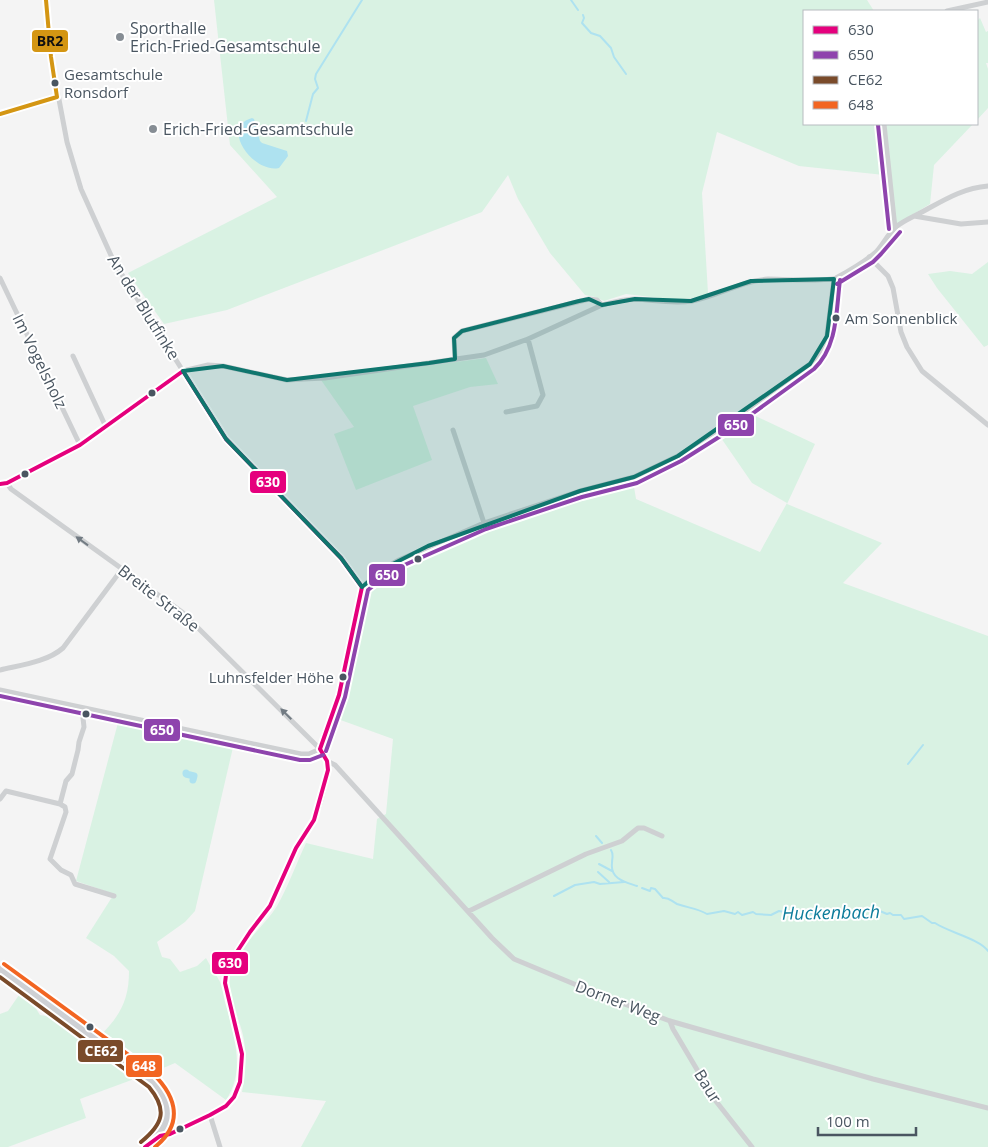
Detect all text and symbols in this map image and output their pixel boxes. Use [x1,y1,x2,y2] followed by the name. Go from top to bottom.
[803,10,978,125] legend
[130,17,320,57] place label: Sporthalle Erich-Fried-Gesamtschule
[848,19,874,39] text: 630
[31,29,69,53] line badge: BR2
[37,31,63,50] text: BR2
[114,31,126,43] marker: Sporthalle Erich-Fried-Gesamtschule
[848,44,874,64] text: 650
[64,64,163,102] place label: Gesamtschule Ronsdorf
[848,69,883,89] text: CE62
[50,78,60,88] marker: Gesamtschule Ronsdorf
[848,94,874,114] text: 648
[163,118,353,140] place label: Erich-Fried-Gesamtschule
[147,123,159,135] marker: Erich-Fried-Gesamtschule
[103,250,185,364] street label: An der Blutfinke
[845,308,957,328] place label: Am Sonnenblick
[8,310,72,412] street label: Im Vogelsholz
[831,313,841,323] marker: Am Sonnenblick
[147,388,157,398] unlabelled marker
[717,413,755,437] line badge: 650
[724,415,748,434] text: 650
[20,469,30,479] unlabelled marker
[249,470,287,494] line badge: 630
[256,472,280,491] text: 630
[76,535,89,546] one-way arrow
[413,554,423,564] unlabelled marker
[114,559,204,637] street label: Breite Straße
[368,563,406,587] line badge: 650
[375,565,399,584] text: 650
[209,667,334,687] place label: Luhnsfelder Höhe
[338,672,348,682] marker: Luhnsfelder Höhe
[81,709,91,719] unlabelled marker
[280,709,292,721] one-way arrow
[143,718,181,742] line badge: 650
[150,720,174,739] text: 650
[782,899,880,925] water label: Huckenbach
[211,951,249,975] line badge: 630
[218,953,242,972] text: 630
[572,975,664,1027] street label: Dorner Weg
[85,1022,95,1032] unlabelled marker
[77,1039,124,1063] line badge: CE62
[85,1041,117,1060] text: CE62
[125,1054,163,1078] line badge: 648
[132,1056,156,1075] text: 648
[689,1065,727,1107] street label: Baur
[818,1104,916,1136] scale bar
[826,1111,870,1131] text: 100 m
[175,1124,185,1134] unlabelled marker

